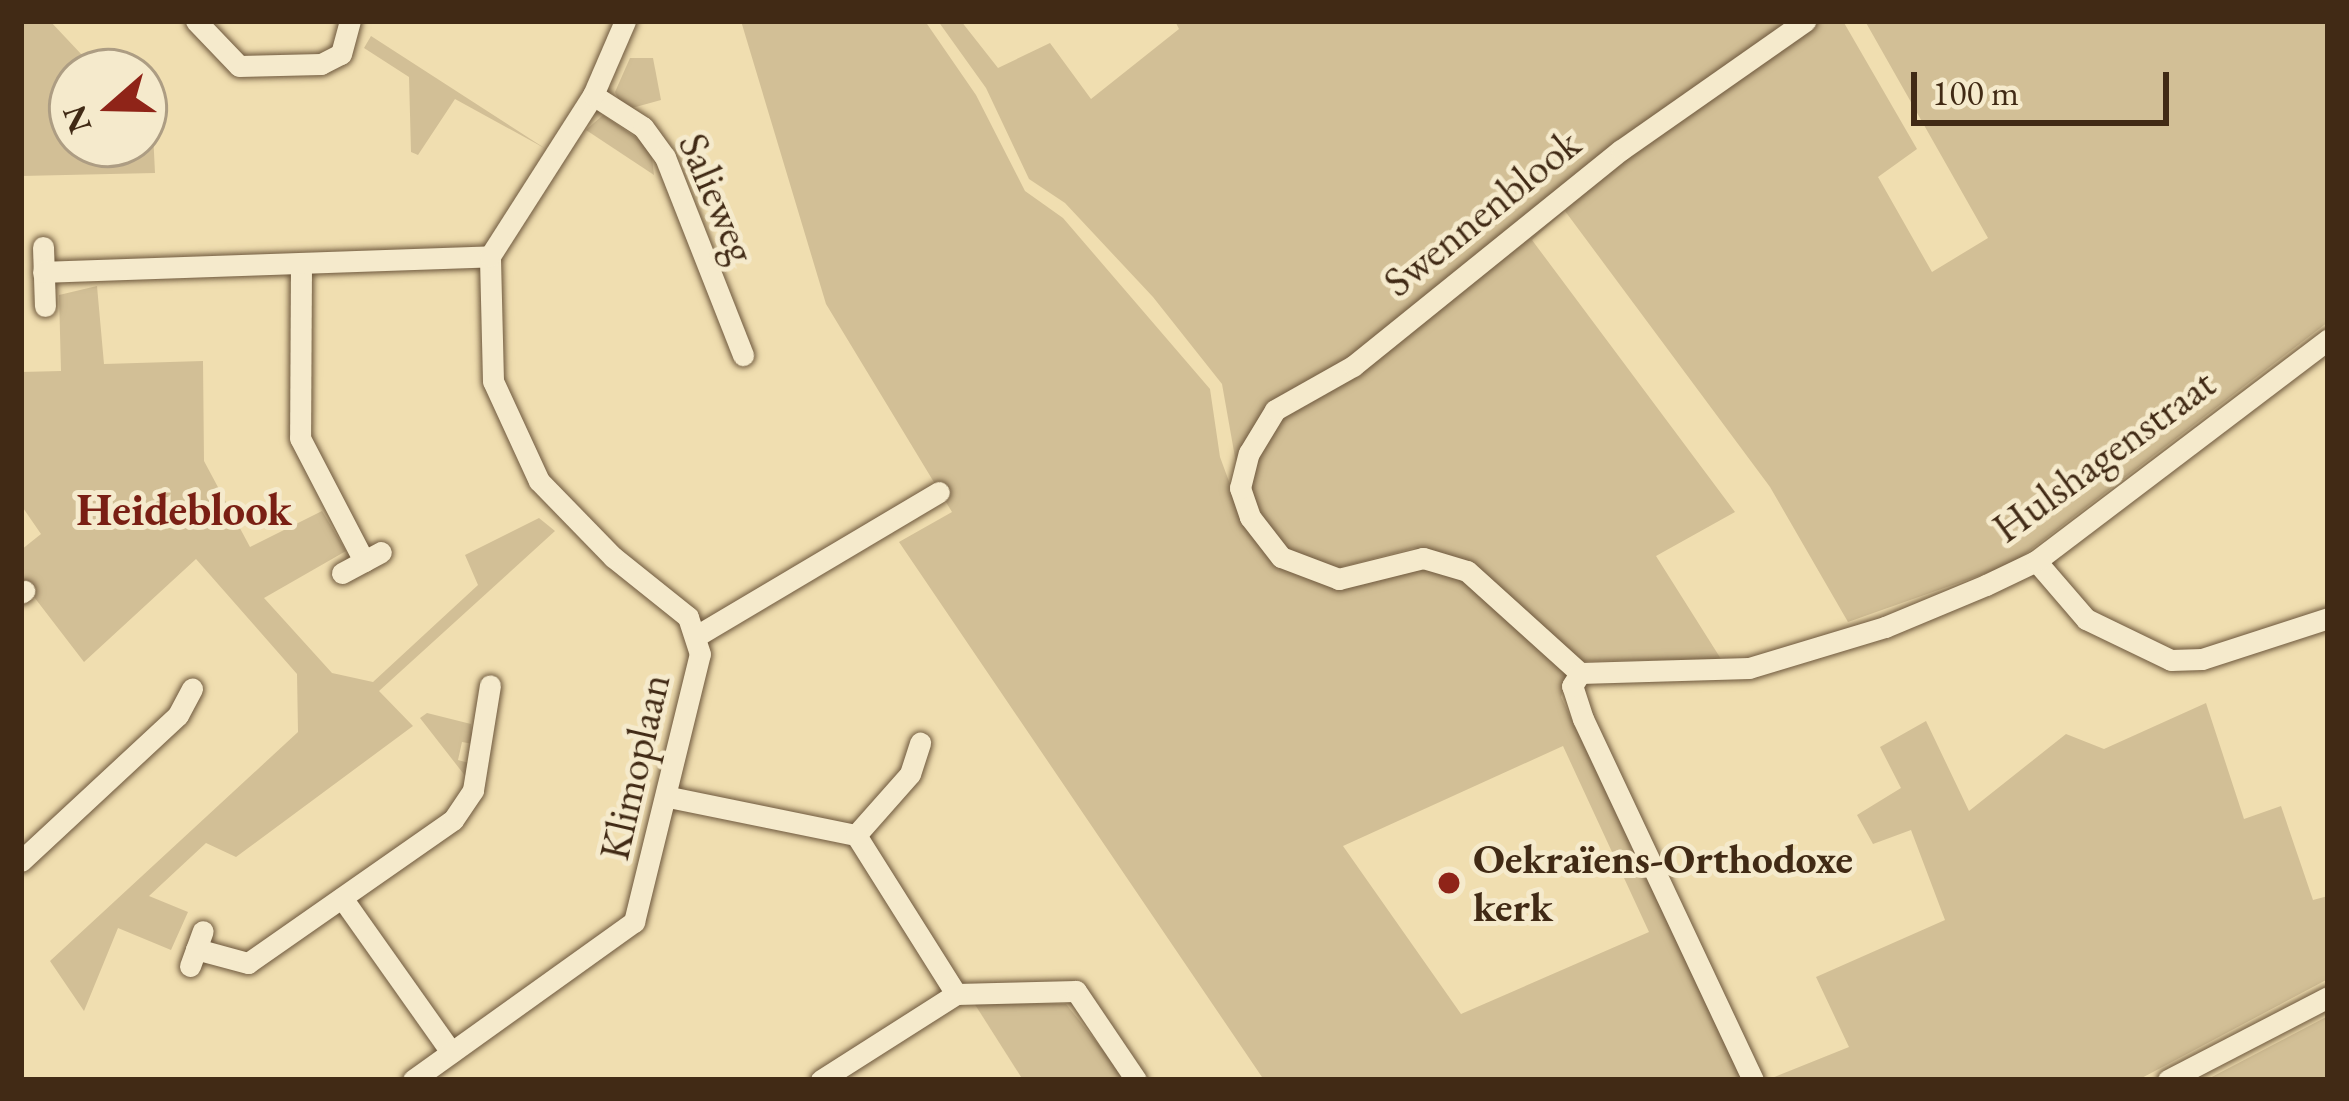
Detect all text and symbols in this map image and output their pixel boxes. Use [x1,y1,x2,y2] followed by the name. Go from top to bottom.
[48,48,168,168] north arrow
[1917,48,2175,122] scale bar
[1932,69,2019,116] text: 100 m
[52,100,101,139] text: N
[1374,118,1590,308] street label: Swennenblook
[667,126,767,270] street label: Salieweg
[1983,358,2225,554] street label: Hulshagenstraat
[76,483,292,537] district label: Heideblook
[589,669,681,865] street label: Klimoplaan
[1473,834,1853,932] place label: Oekraïens-Orthodoxe kerk
[1436,870,1462,896] marker: Oekraïens-Orthodoxe kerk

